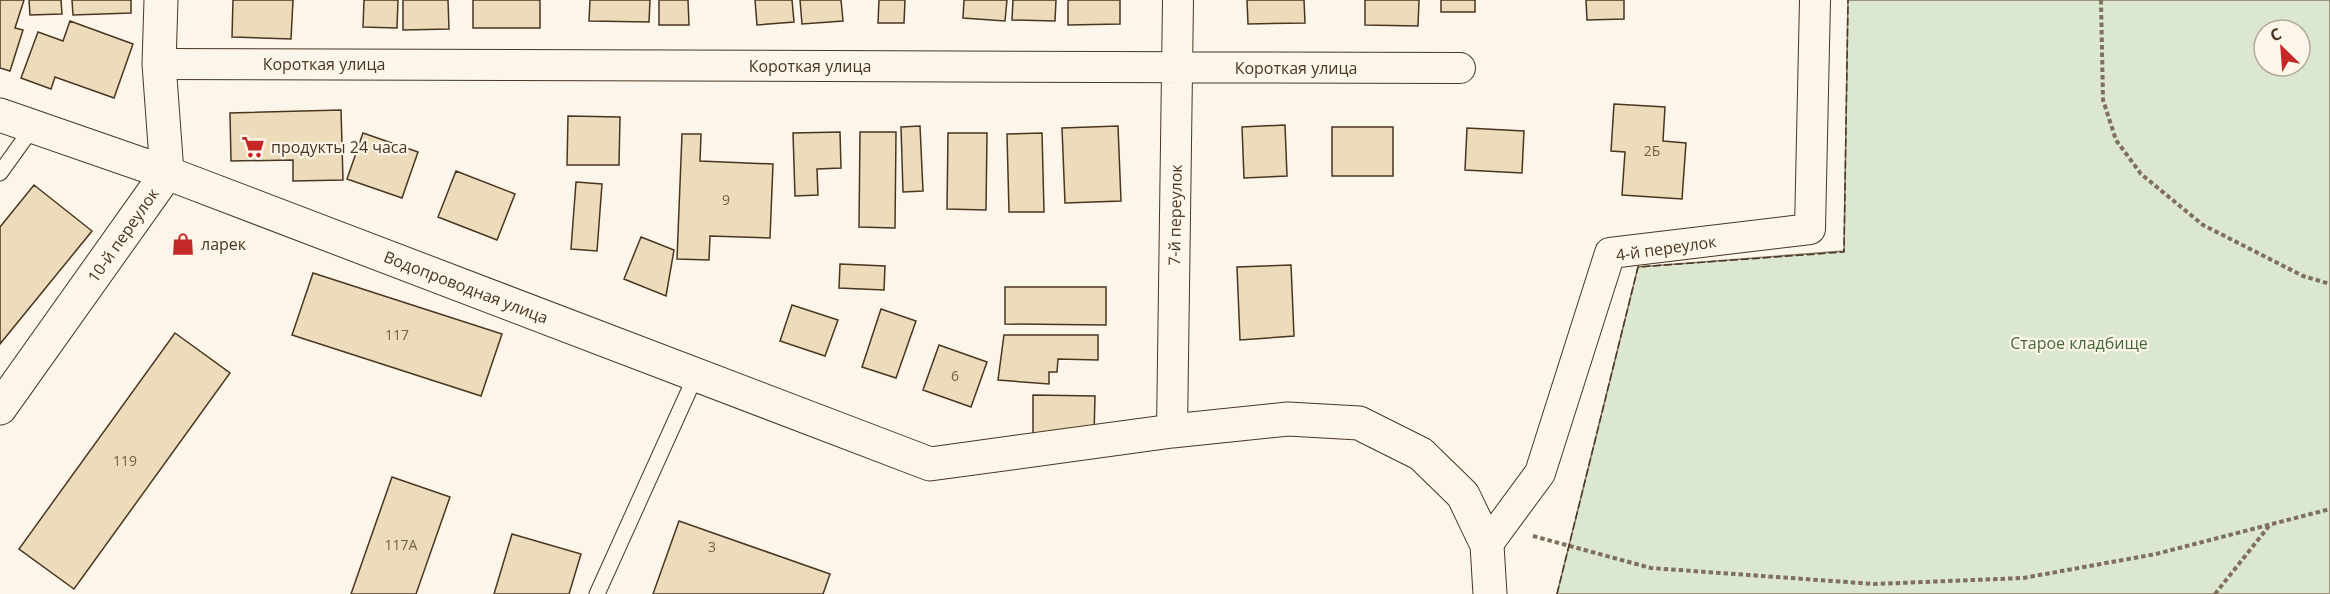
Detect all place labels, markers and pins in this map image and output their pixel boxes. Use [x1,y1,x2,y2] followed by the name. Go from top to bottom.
[240,134,266,160] supermarket icon: продукты 24 часа
[271,136,407,158] place label: продукты 24 часа
[170,231,196,257] shop icon: ларек
[201,233,247,255] place label: ларек

